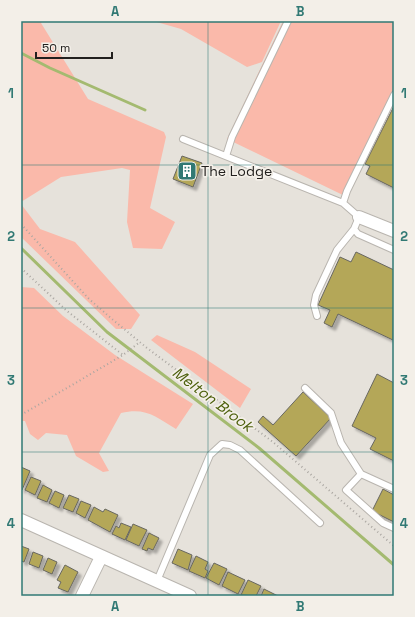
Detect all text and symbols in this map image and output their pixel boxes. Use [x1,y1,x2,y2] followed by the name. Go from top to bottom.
[111,3,120,20] text: A
[296,3,305,20] text: B
[36,34,112,60] scale bar
[42,40,70,56] text: 50 m
[8,85,14,102] text: 1
[401,85,407,102] text: 1
[176,160,198,182] building icon: The Lodge
[201,162,272,180] place label: The Lodge
[7,228,15,245] text: 2
[400,228,408,245] text: 2
[169,362,259,437] water label: Melton Brook
[7,372,15,389] text: 3
[400,372,408,389] text: 3
[7,515,15,532] text: 4
[400,515,408,532] text: 4
[111,598,120,615] text: A
[296,598,305,615] text: B

